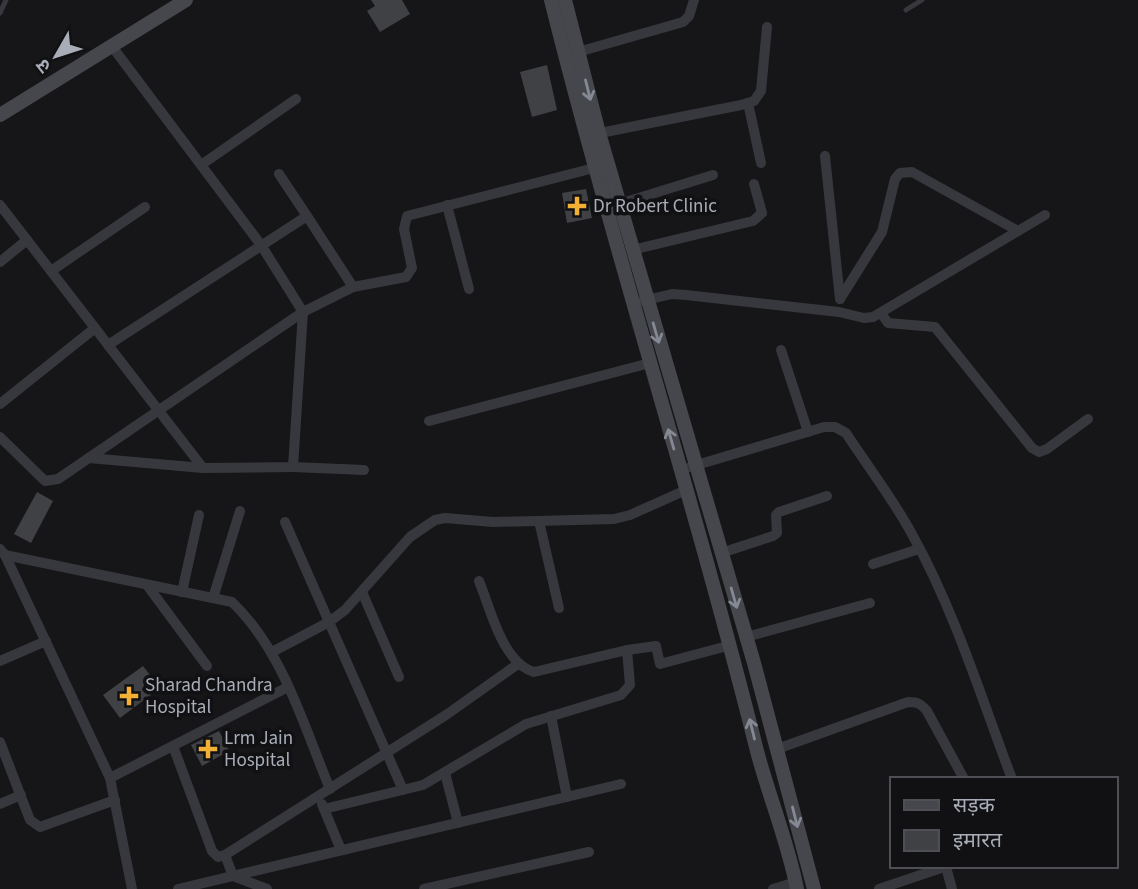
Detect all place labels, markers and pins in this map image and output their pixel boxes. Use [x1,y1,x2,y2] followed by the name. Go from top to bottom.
[593,193,717,220] place label: Dr Robert Clinic
[567,196,587,216] marker: Dr Robert Clinic
[145,672,273,721] place label: Sharad Chandra Hospital
[119,686,139,706] marker: Sharad Chandra Hospital
[224,725,293,774] place label: Lrm Jain Hospital
[198,739,218,759] marker: Lrm Jain Hospital

